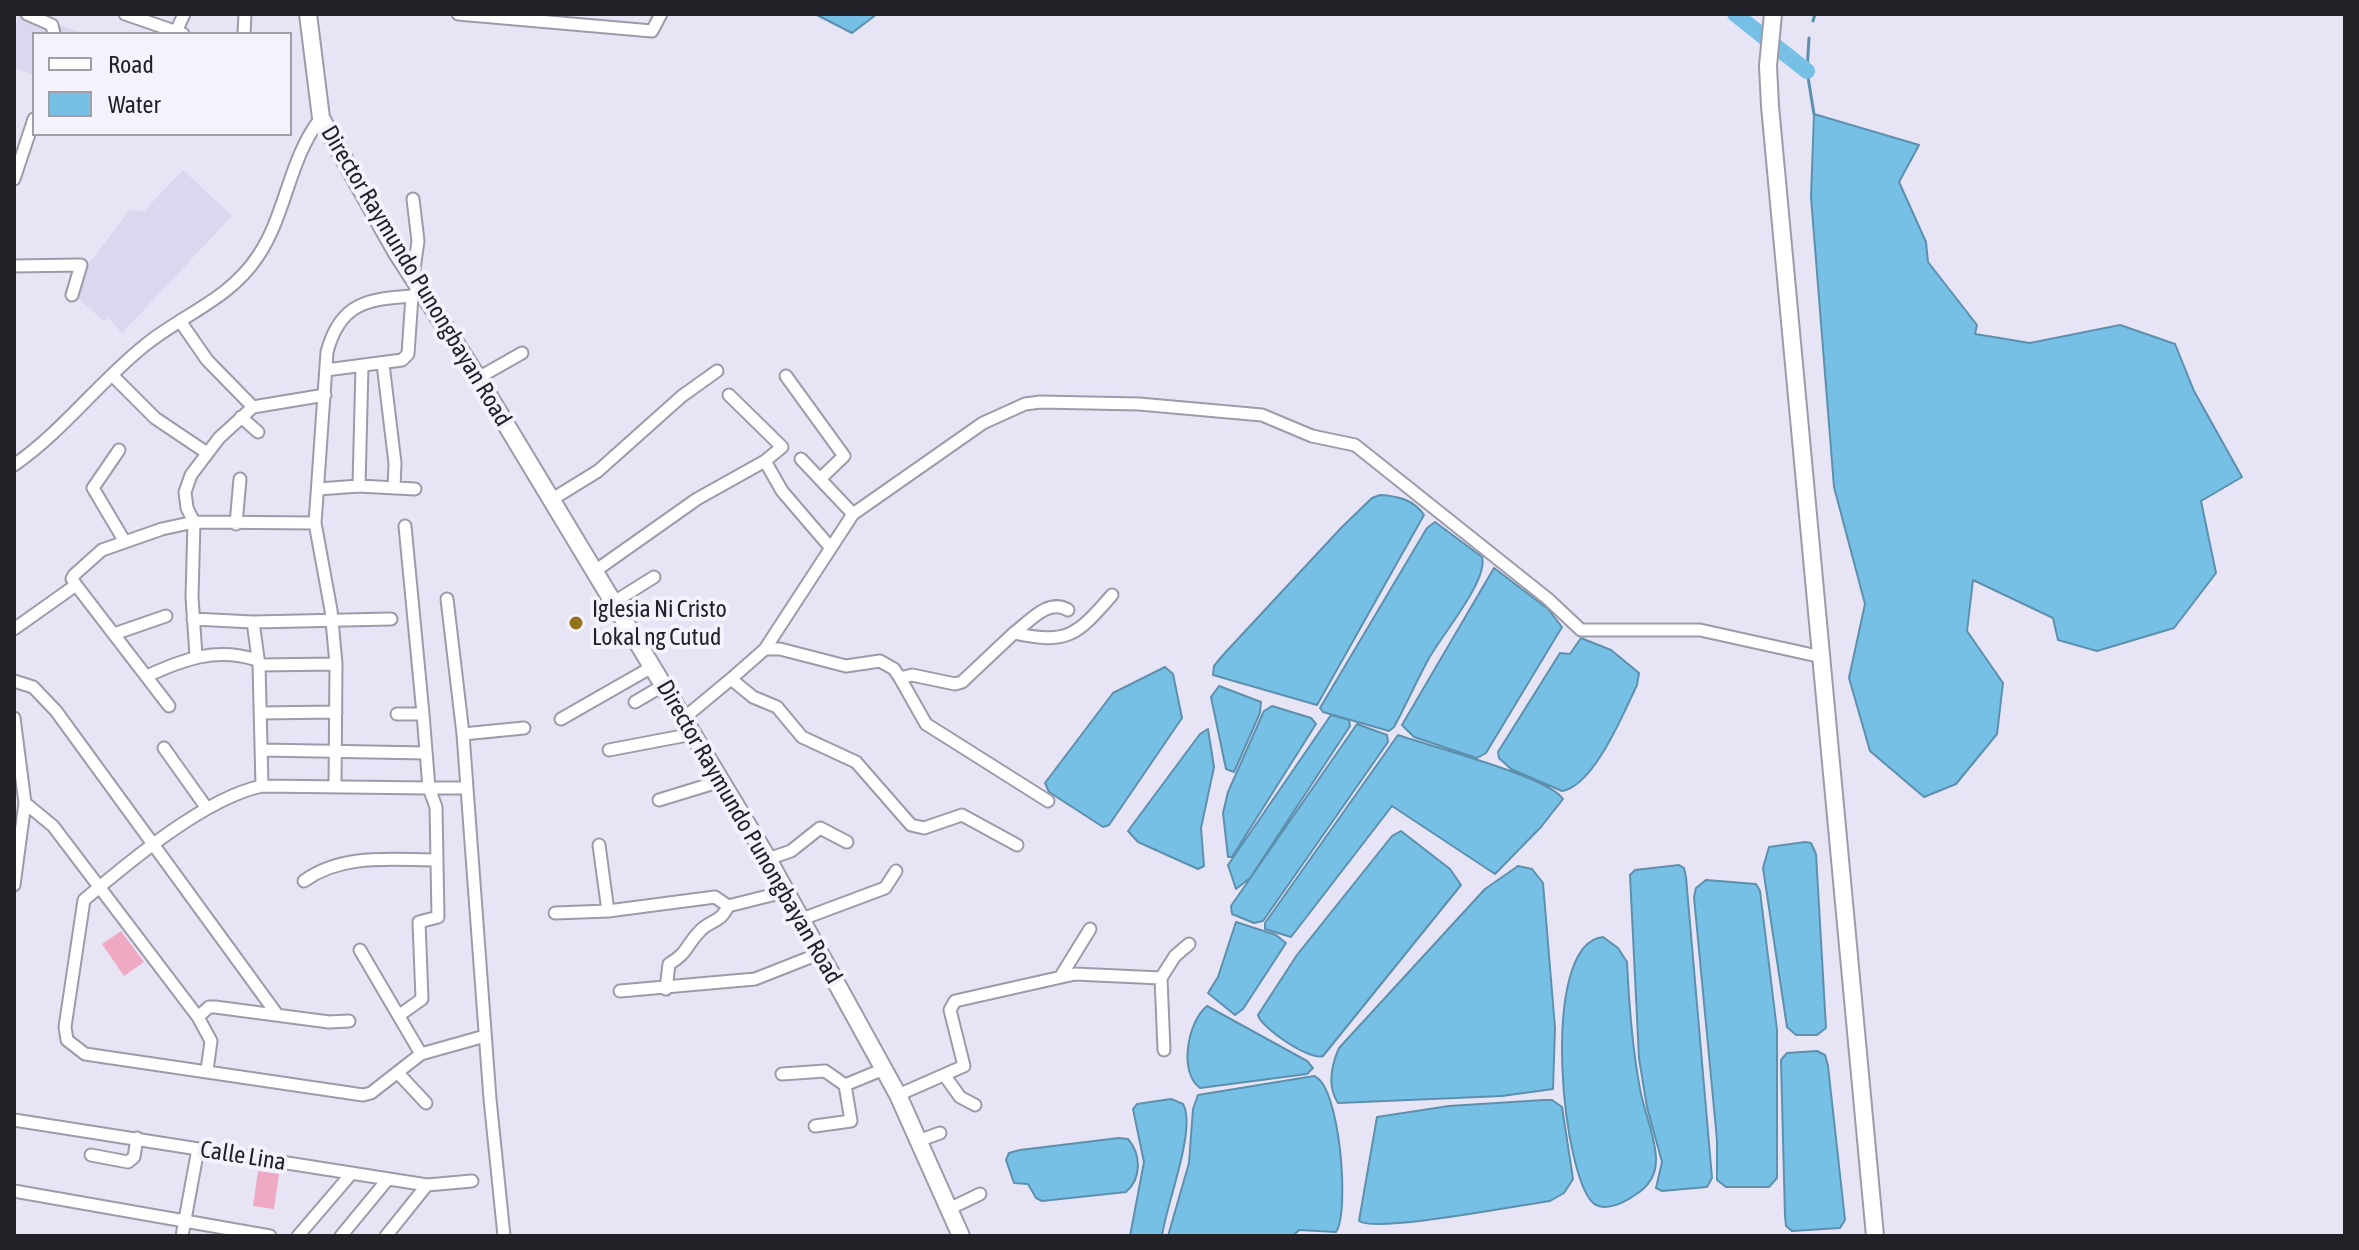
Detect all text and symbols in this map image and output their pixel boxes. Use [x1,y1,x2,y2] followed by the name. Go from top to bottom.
[32,32,292,136] legend
[108,51,154,78] text: Road
[108,91,161,118] text: Water
[315,120,517,432] street label: Director Raymundo Punongbayan Road
[592,595,727,651] place label: Iglesia Ni Cristo Lokal ng Cutud
[567,614,585,632] marker: Iglesia Ni Cristo Lokal ng Cutud
[650,675,848,989] street label: Director Raymundo Punongbayan Road
[198,1135,288,1177] street label: Calle Lina

